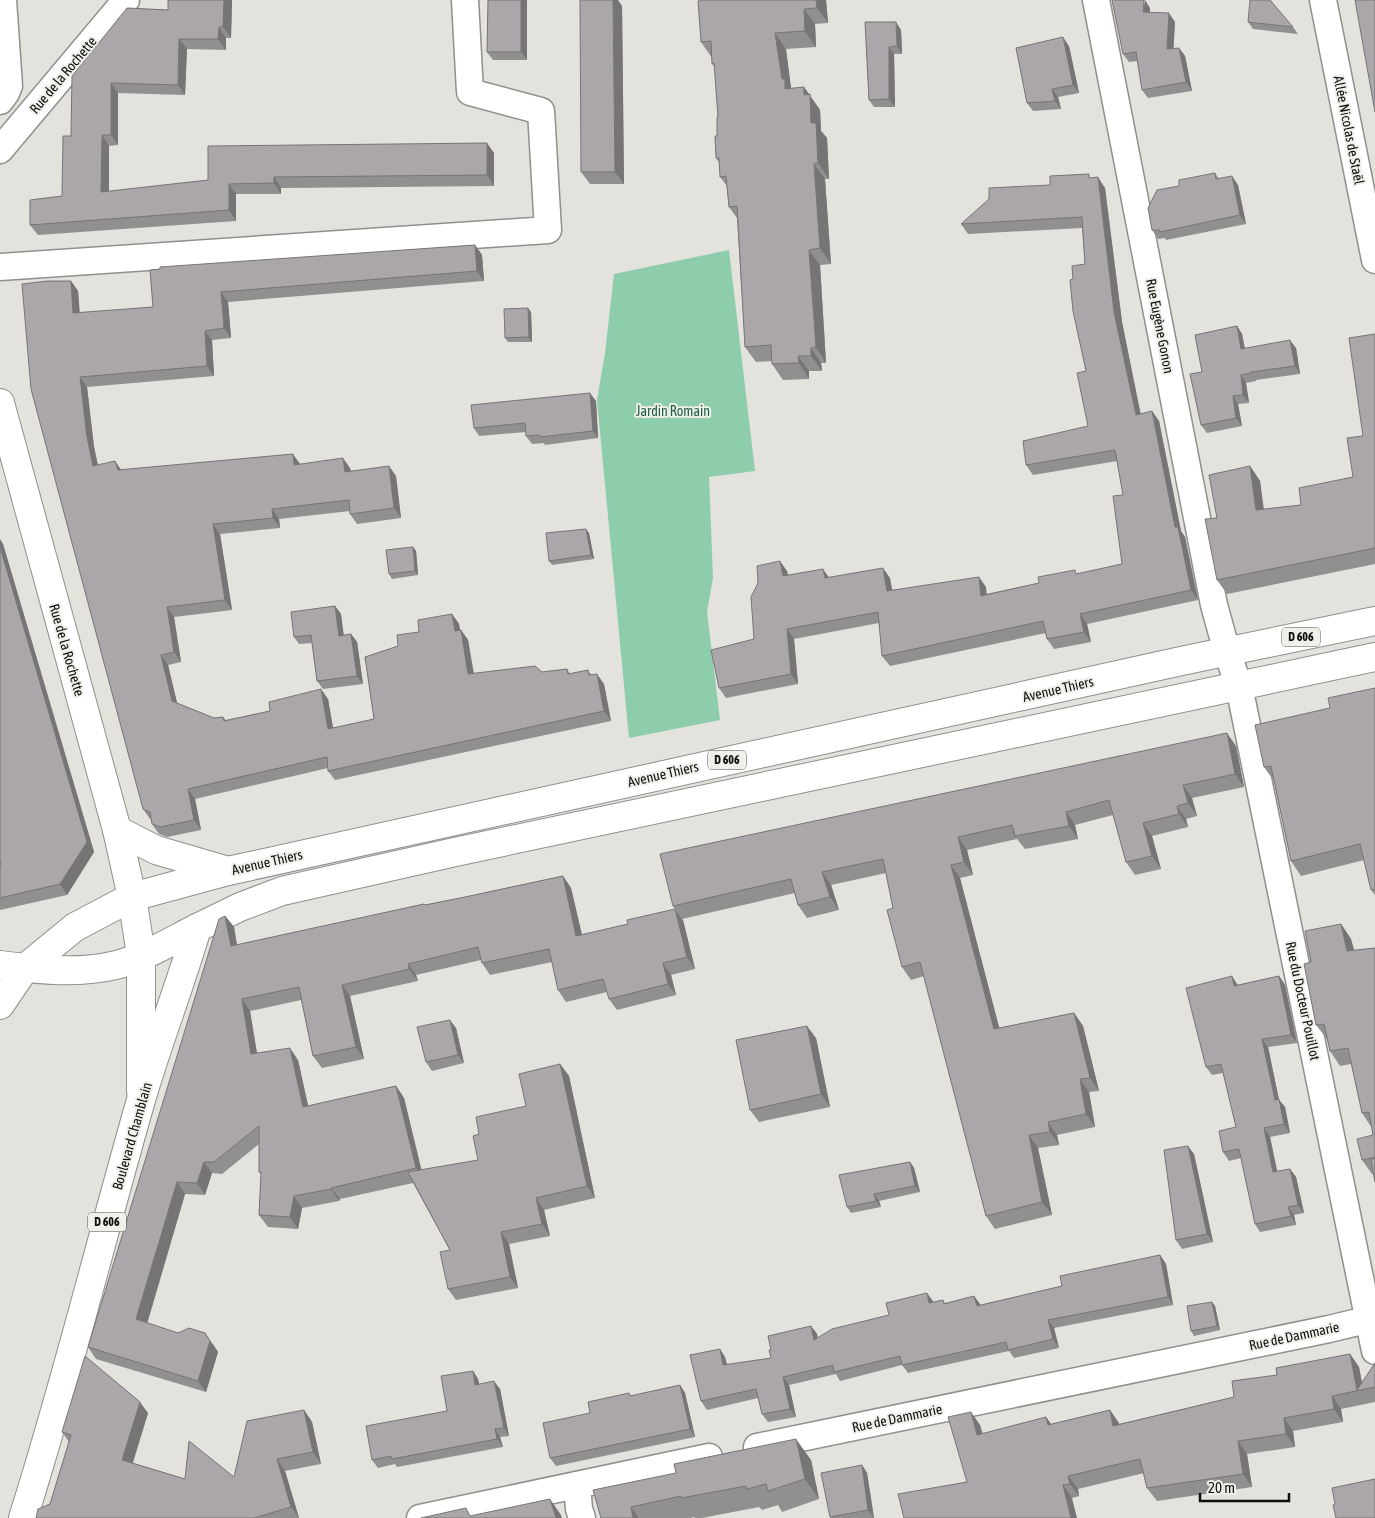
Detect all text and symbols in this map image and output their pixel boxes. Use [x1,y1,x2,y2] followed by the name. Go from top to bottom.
[26,33,100,117] street label: Rue de la Rochette
[1331,74,1367,186] street label: Allée Nicolas de Staël
[1143,277,1177,375] street label: Rue Eugène Gonon
[636,403,710,419] park label: Jardin Romain
[46,602,88,698] street label: Rue de la Rochette
[1282,628,1320,646] road number: D 606
[1021,673,1095,705] street label: Avenue Thiers
[708,750,746,770] road number: D 606
[626,758,700,790] street label: Avenue Thiers
[230,846,304,878] street label: Avenue Thiers
[1283,940,1323,1062] street label: Rue du Docteur Pouillot
[109,1080,155,1192] street label: Boulevard Chamblain
[88,1212,126,1232] road number: D 606
[1248,1319,1340,1353] street label: Rue de Dammarie
[851,1401,943,1435] street label: Rue de Dammarie
[1200,1470,1289,1502] scale bar
[1208,1479,1235,1496] text: 20 m

